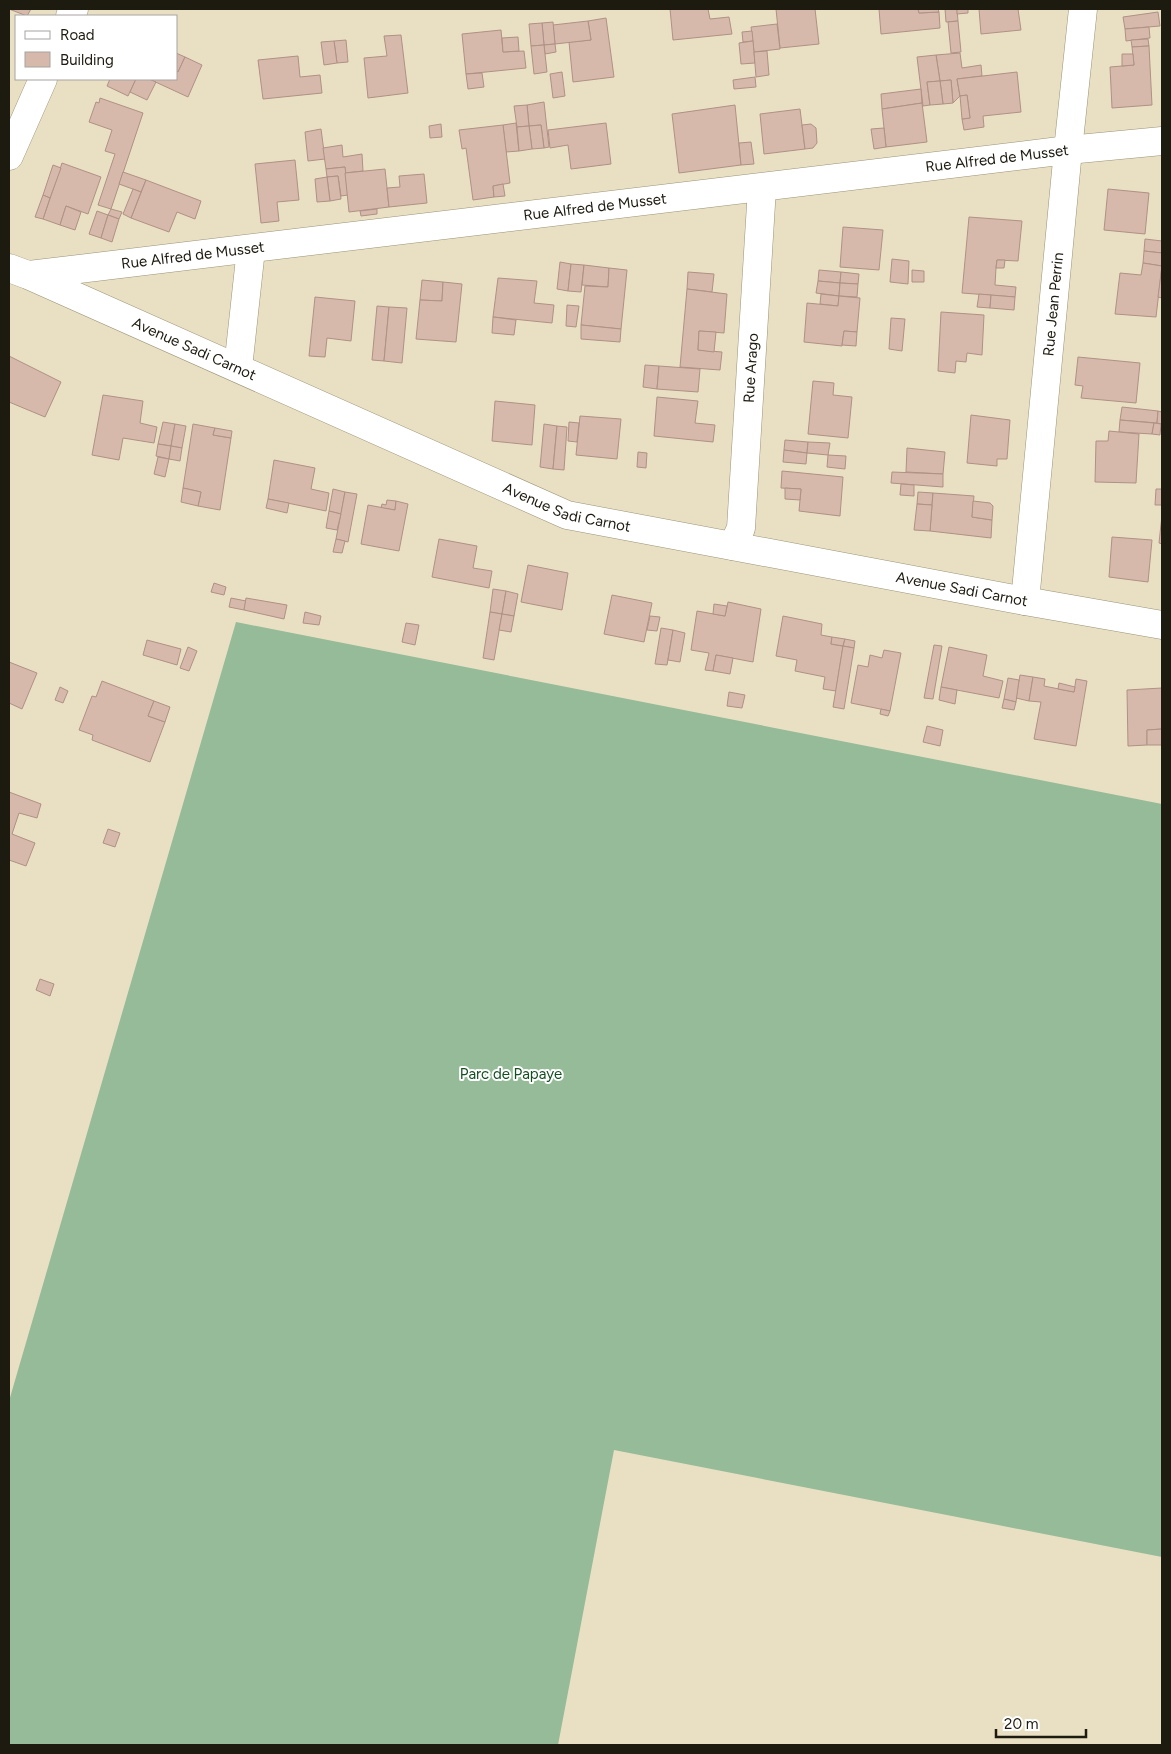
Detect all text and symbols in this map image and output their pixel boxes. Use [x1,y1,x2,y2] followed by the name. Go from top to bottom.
[15,15,178,80] legend
[60,26,95,44] text: Road
[60,51,114,69] text: Building
[924,141,1070,176] street label: Rue Alfred de Musset
[522,189,668,224] street label: Rue Alfred de Musset
[120,238,266,273] street label: Rue Alfred de Musset
[1039,252,1067,357] street label: Rue Jean Perrin
[129,314,259,384] street label: Avenue Sadi Carnot
[740,332,762,404] street label: Rue Arago
[500,479,632,536] street label: Avenue Sadi Carnot
[894,568,1030,610] street label: Avenue Sadi Carnot
[460,1065,562,1083] park label: Parc de Papaye
[996,1706,1086,1738] scale bar
[1004,1715,1038,1733] text: 20 m

